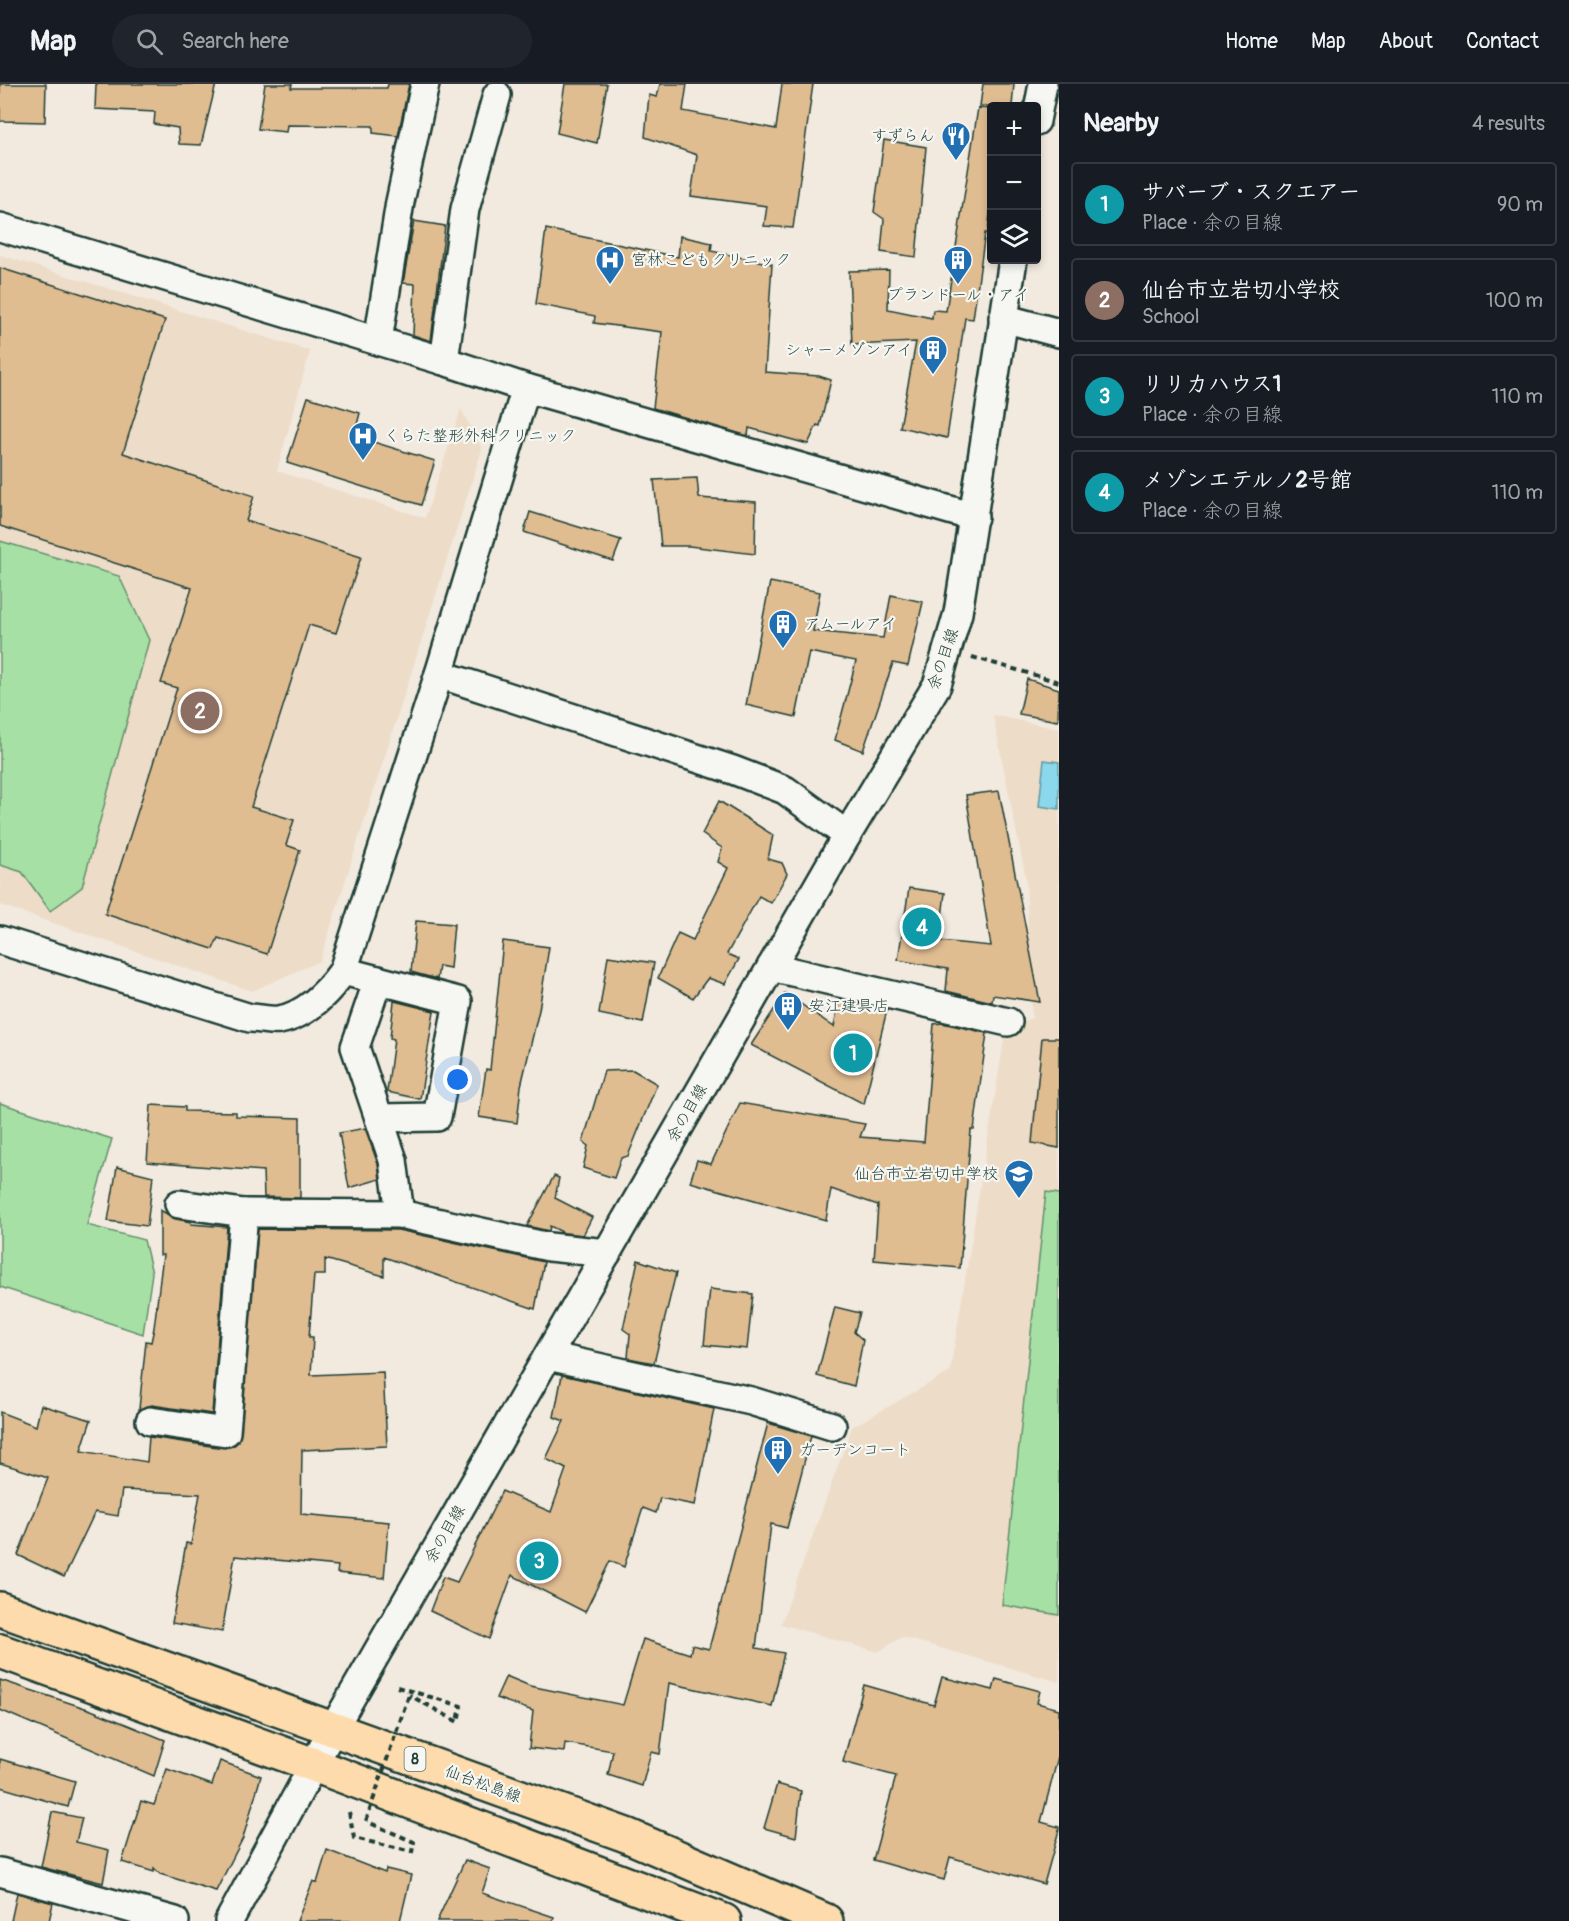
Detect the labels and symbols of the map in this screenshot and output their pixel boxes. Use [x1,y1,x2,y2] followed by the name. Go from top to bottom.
[940,120,972,162] restaurant icon: すずらん
[871,126,935,146] place label: すずらん
[594,244,626,286] hospital icon: 宮林こどもクリニック
[942,244,974,286] building icon: プランドール・アイ
[631,250,791,270] place label: 宮林こどもクリニック
[887,285,1029,305] place label: プランドール・アイ
[917,334,949,376] building icon: シャーメゾンアイ
[785,340,912,360] place label: シャーメゾンアイ
[347,420,379,462] hospital icon: くらた整形外科クリニック
[384,426,576,446] place label: くらた整形外科クリニック
[767,608,799,650] building icon: アムールアイ
[804,614,896,634] place label: アムールアイ
[923,625,963,693] street label: 余の目線
[180,688,220,734] pin: 2
[902,904,942,950] pin: 4
[772,990,804,1032] building icon: 安江建具店
[809,996,889,1016] place label: 安江建具店
[834,1030,872,1076] pin: 1
[443,1065,472,1094] your location
[662,1080,712,1146] street label: 余の目線
[1003,1158,1035,1200] school or university icon: 仙台市立岩切中学校
[854,1164,998,1184] place label: 仙台市立岩切中学校
[762,1434,794,1476] building icon: ガーデンコート
[799,1440,911,1460] place label: ガーデンコート
[420,1501,470,1567] street label: 余の目線
[520,1538,558,1584] pin: 3
[404,1747,426,1771] road number: 8
[442,1761,524,1807] street label: 仙台松島線

